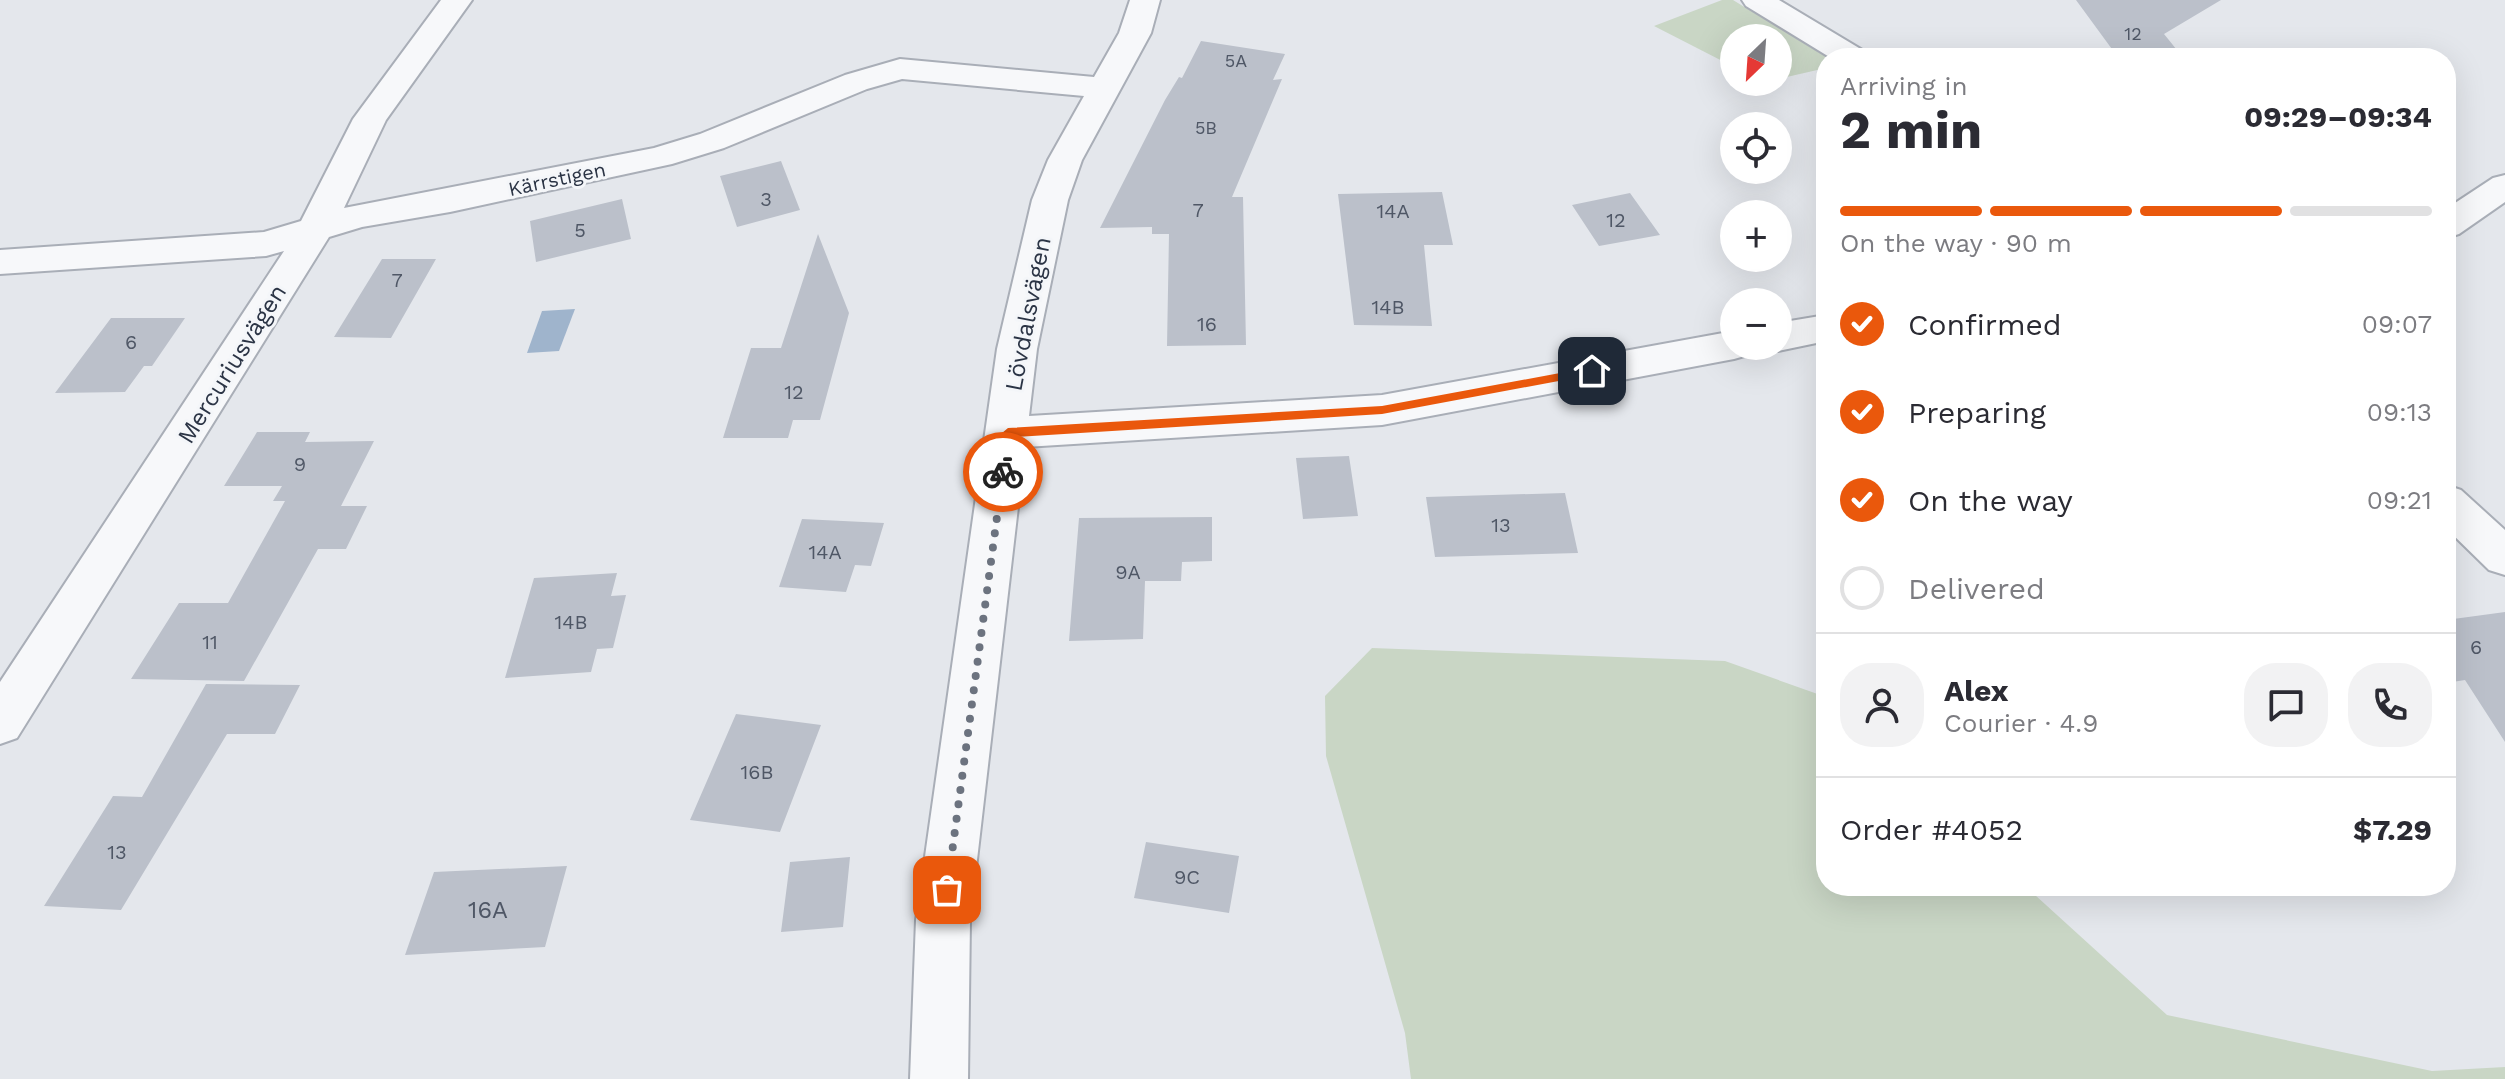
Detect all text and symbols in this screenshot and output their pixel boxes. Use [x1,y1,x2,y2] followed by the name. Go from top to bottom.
[2124,23,2142,44] house number: 12
[1720,24,1792,96] north arrow
[1720,24,1792,360] map controls
[1225,50,1247,71] house number: 5A
[1840,71,1968,101] text: Arriving in
[2244,99,2432,134] text: 09:29–09:34
[1840,100,1982,161] text: 2 min
[1720,112,1792,184] button: locate
[1195,117,1217,138] house number: 5B
[506,157,608,201] street label: Kärrstigen
[760,187,772,211] house number: 3
[1192,198,1204,222] house number: 7
[1376,199,1410,223] house number: 14A
[1720,200,1792,272] button: +
[1606,208,1626,232] house number: 12
[574,218,586,242] house number: 5
[1840,228,2072,258] text: On the way · 90 m
[999,235,1057,393] street label: Lövdalsvägen
[391,268,403,292] house number: 7
[172,279,292,449] street label: Mercuriusvägen
[1720,288,1792,360] button: −
[1371,295,1405,319] house number: 14B
[1840,302,1884,346] icon: check
[1908,307,2062,342] text: Confirmed
[2362,309,2432,339] text: 09:07
[1197,312,1217,336] house number: 16
[125,330,137,354] house number: 6
[1558,337,1626,405] pin
[1570,349,1614,393] icon: home
[784,380,804,404] house number: 12
[1840,390,1884,434] icon: check
[1908,395,2046,430] text: Preparing
[2367,397,2432,427] text: 09:13
[963,432,1043,512] courier
[981,450,1025,494] icon: bike
[294,452,306,476] house number: 9
[1840,478,1884,522] icon: check
[1908,483,2073,518] text: On the way
[2367,485,2432,515] text: 09:21
[1491,513,1511,537] house number: 13
[808,540,842,564] house number: 14A
[1115,560,1141,584] house number: 9A
[1908,571,2045,606] text: Delivered
[554,610,588,634] house number: 14B
[202,630,218,654] house number: 11
[2470,635,2482,659] house number: 6
[1840,663,1924,747] button: person
[2244,663,2328,747] button: chat
[2348,663,2432,747] button: phone
[1944,673,2008,708] text: Alex
[1944,708,2098,738] text: Courier · 4.9
[740,760,774,784] house number: 16B
[1840,812,2023,847] text: Order #4052
[2353,812,2432,847] text: $7.29
[107,840,127,864] house number: 13
[913,856,981,924] pin
[1174,865,1200,889] house number: 9C
[925,868,969,912] icon: bag
[468,896,508,924] house number: 16A

